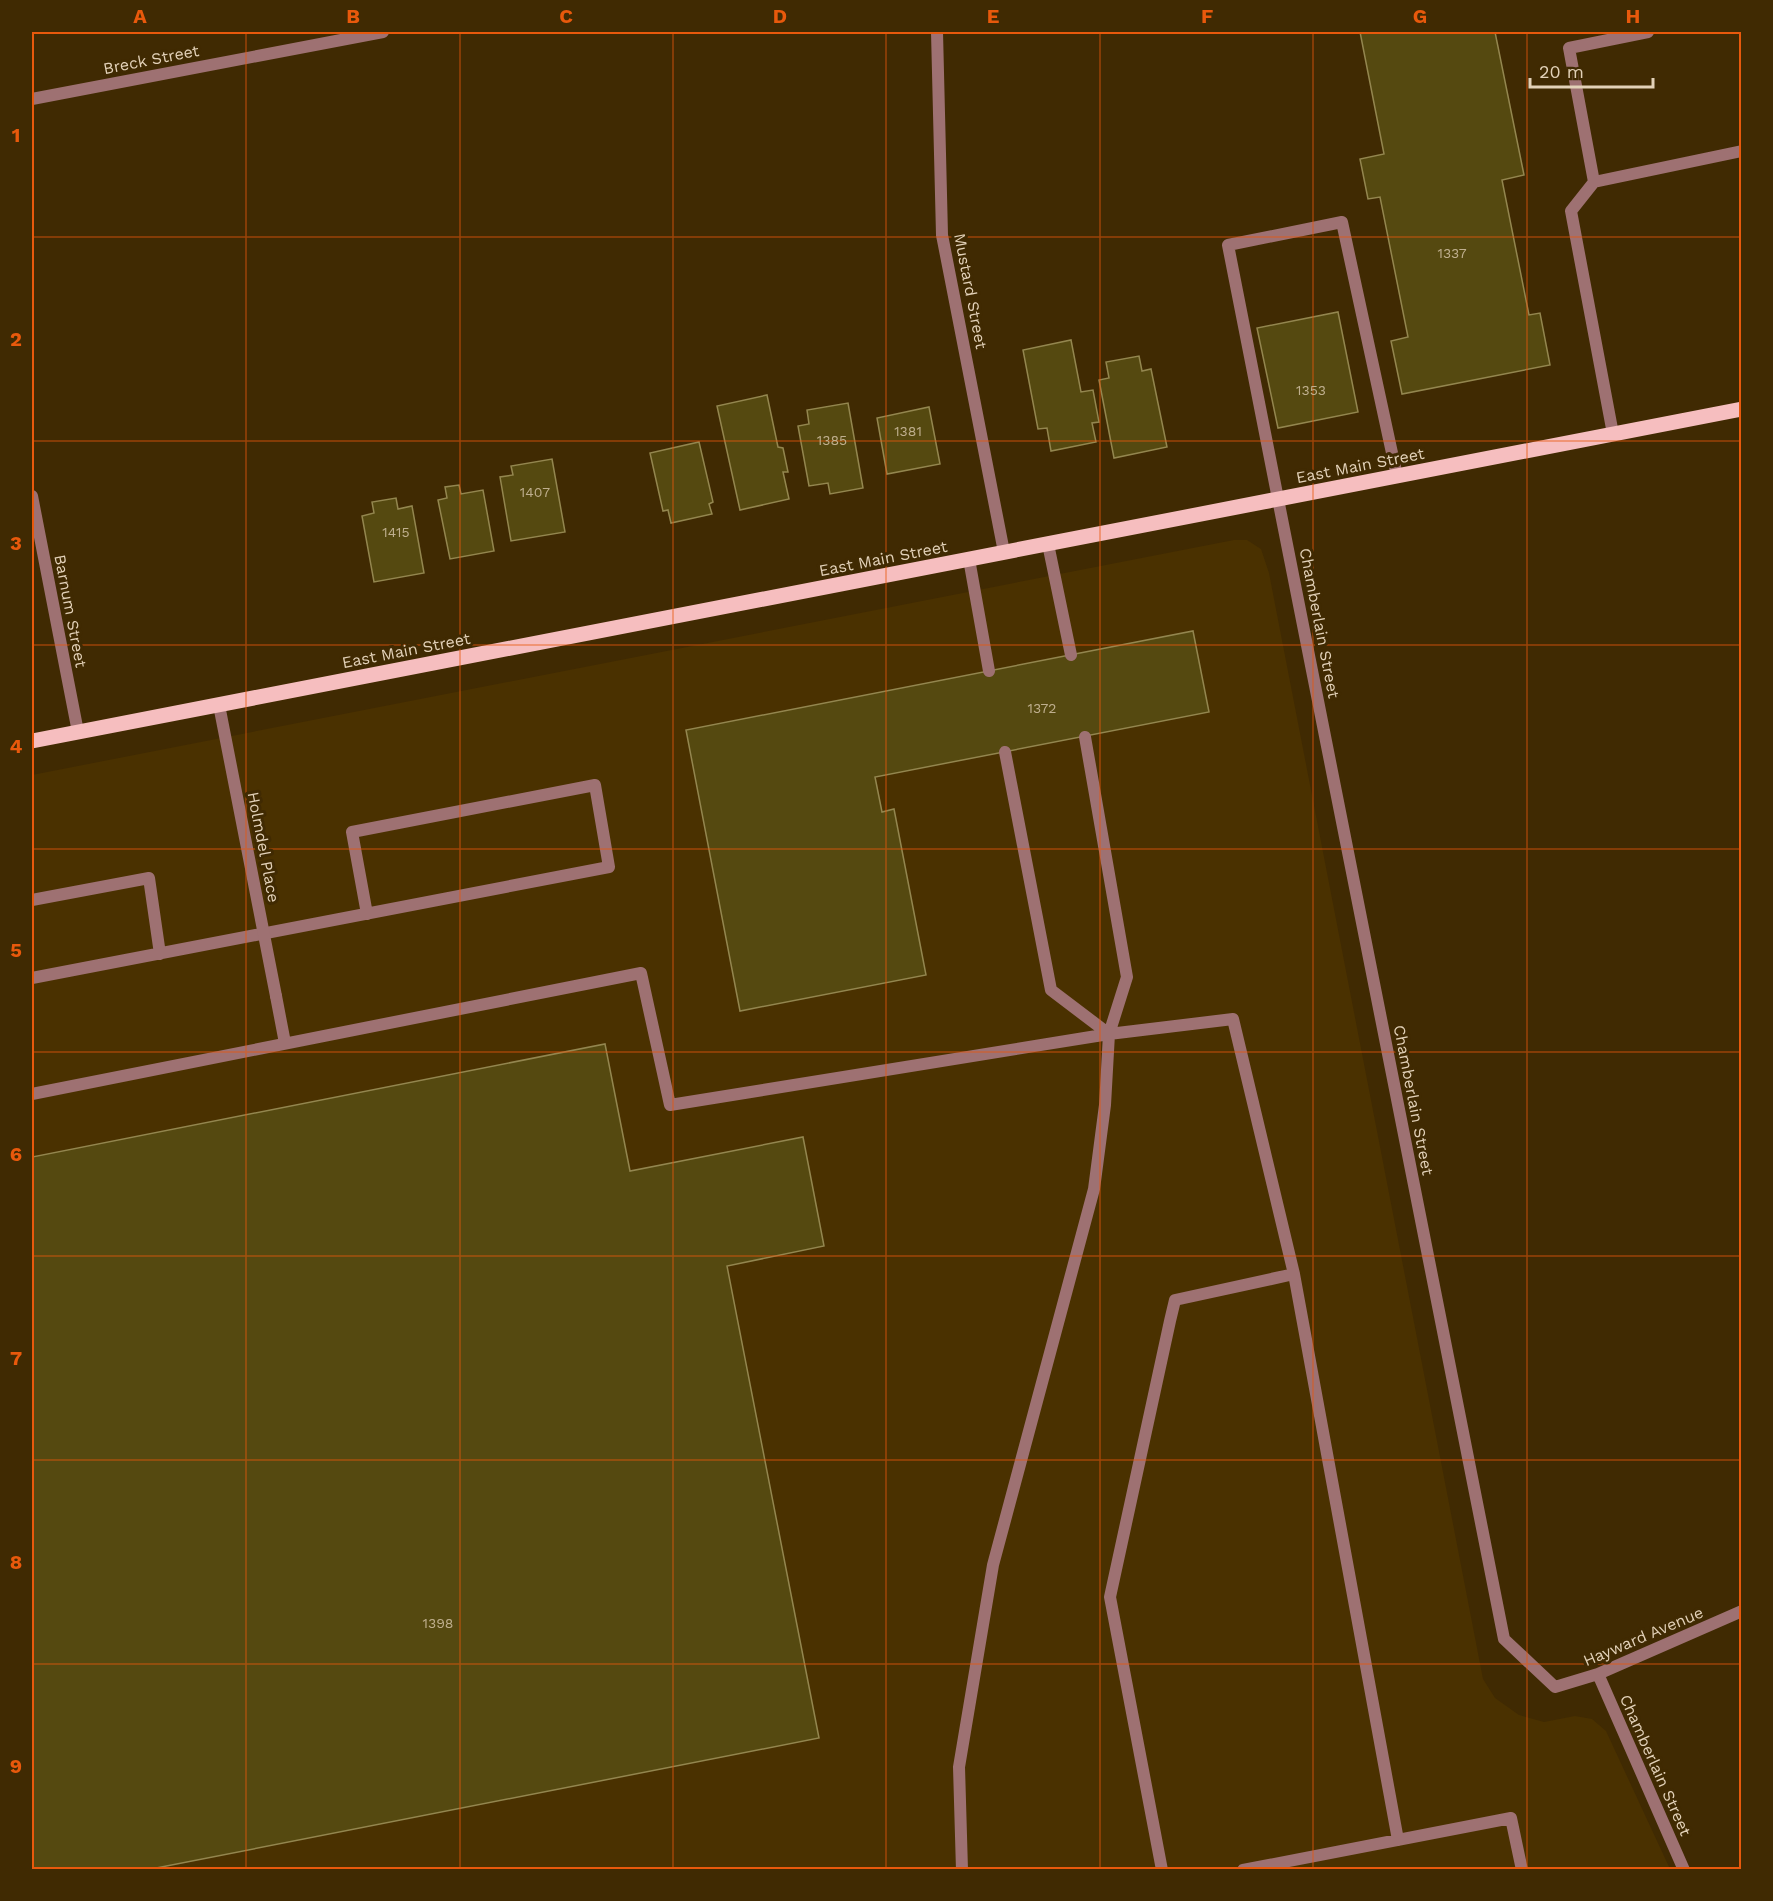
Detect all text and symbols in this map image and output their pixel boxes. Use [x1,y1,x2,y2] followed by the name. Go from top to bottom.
[133,4,147,28] text: A
[346,4,360,28] text: B
[559,4,573,28] text: C
[773,4,787,28] text: D
[987,4,999,28] text: E
[1201,4,1213,28] text: F
[1413,4,1427,28] text: G
[1626,4,1640,28] text: H
[102,41,201,78] street label: Breck Street
[1530,51,1653,89] scale bar
[1539,61,1584,82] text: 20 m
[12,123,20,147] text: 1
[950,232,991,351] street label: Mustard Street
[1437,245,1467,261] house number: 1337
[10,327,22,351] text: 2
[1296,382,1326,398] house number: 1353
[894,423,922,439] house number: 1381
[817,432,847,448] house number: 1385
[1294,444,1426,487] street label: East Main Street
[520,484,550,500] house number: 1407
[382,524,410,540] house number: 1415
[10,531,22,555] text: 3
[817,537,949,580] street label: East Main Street
[1296,546,1343,700] street label: Chamberlain Street
[50,553,91,669] street label: Barnum Street
[340,629,472,672] street label: East Main Street
[1027,700,1057,716] house number: 1372
[10,734,23,758] text: 4
[243,790,284,904] street label: Holmdel Place
[10,938,22,962] text: 5
[1390,1023,1437,1177] street label: Chamberlain Street
[10,1142,22,1166] text: 6
[10,1346,22,1370] text: 7
[10,1550,22,1574] text: 8
[1580,1603,1706,1670] street label: Hayward Avenue
[423,1615,453,1631] house number: 1398
[1616,1692,1695,1839] street label: Chamberlain Street
[10,1754,22,1778] text: 9

